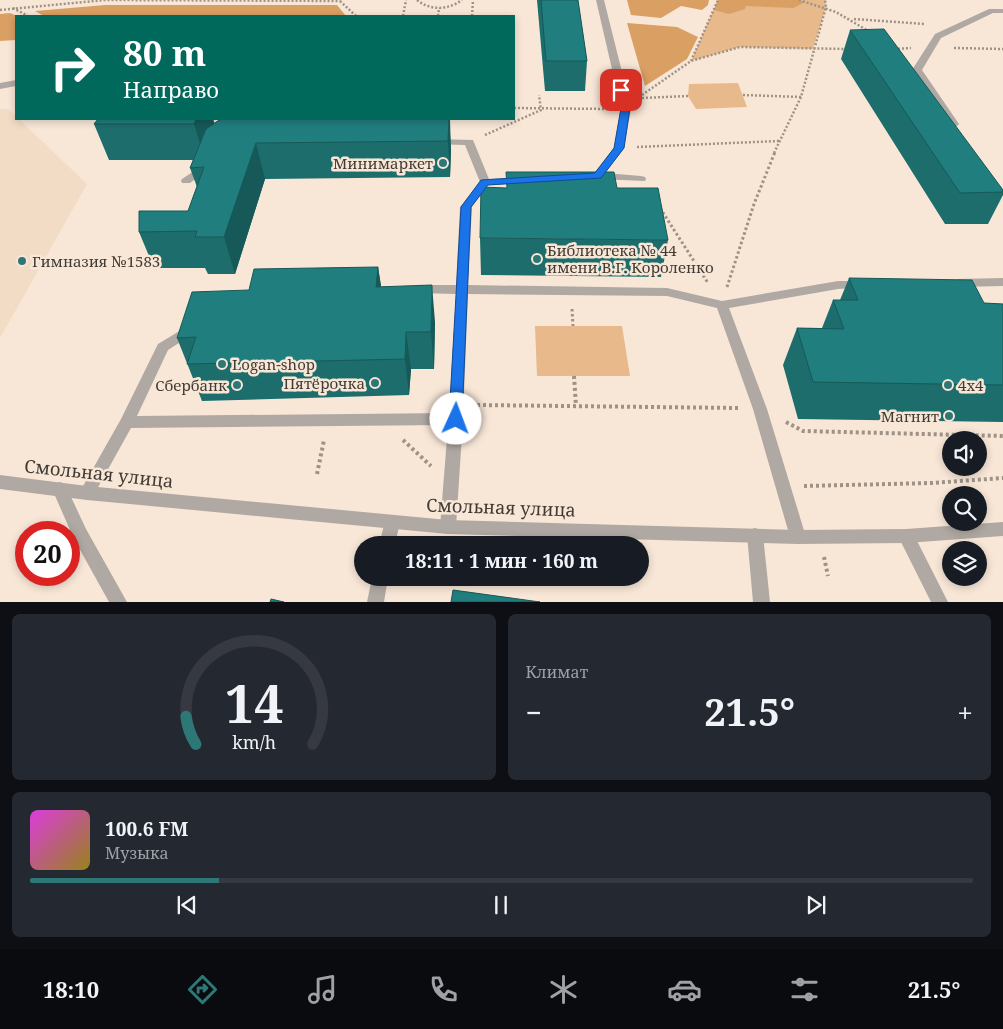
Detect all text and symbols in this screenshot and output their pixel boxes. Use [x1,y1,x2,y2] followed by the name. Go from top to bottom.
[123,29,206,76] text: 80 m
[40,35,105,100] icon: right
[600,69,642,111] pin
[123,74,219,104] text: Направо
[607,76,635,104] icon: arrive
[333,153,433,173] place label: Минимаркет
[437,157,449,169] marker: Минимаркет
[547,240,714,277] place label: Библиотека № 44 имени В.Г. Короленко
[32,251,160,271] place label: Гимназия №1583
[531,253,543,265] marker: Библиотека № 44 имени В.Г. Короленко
[16,255,28,267] marker: Гимназия №1583
[232,354,315,374] place label: Logan-shop
[216,358,228,370] marker: Logan-shop
[284,373,365,393] place label: Пятёрочка
[155,375,227,395] place label: Сбербанк
[958,375,984,395] place label: 4х4
[369,377,381,389] marker: Пятёрочка
[231,379,243,391] marker: Сбербанк
[942,379,954,391] marker: 4х4
[429,392,481,444] position arrow
[881,406,939,426] place label: Магнит
[943,410,955,422] marker: Магнит
[942,431,987,586] map controls
[942,431,987,476] button: sound
[23,453,175,493] street label: Смольная улица
[942,486,987,531] button: search
[426,492,576,522] street label: Смольная улица
[15,521,80,586] speed limit sign: 20
[942,541,987,586] button: layers
[405,548,598,574] text: 18:11 · 1 мин · 160 m
[526,661,588,683] text: Климат
[224,667,283,738] text: 14
[704,685,795,737] text: 21.5°
[526,693,542,731] text: −
[957,693,973,731] text: +
[232,730,276,754] text: km/h
[105,816,188,842] text: 100.6 FM
[105,842,169,864] text: Музыка
[173,891,201,919] icon: previous
[487,891,515,919] icon: pause
[802,891,830,919] icon: next
[185,972,220,1007] icon: directions
[305,972,340,1007] icon: music
[426,972,461,1007] icon: phone
[546,972,581,1007] icon: climate
[667,972,702,1007] icon: car
[787,972,822,1007] icon: filters
[43,974,99,1004] text: 18:10
[908,974,960,1004] text: 21.5°

